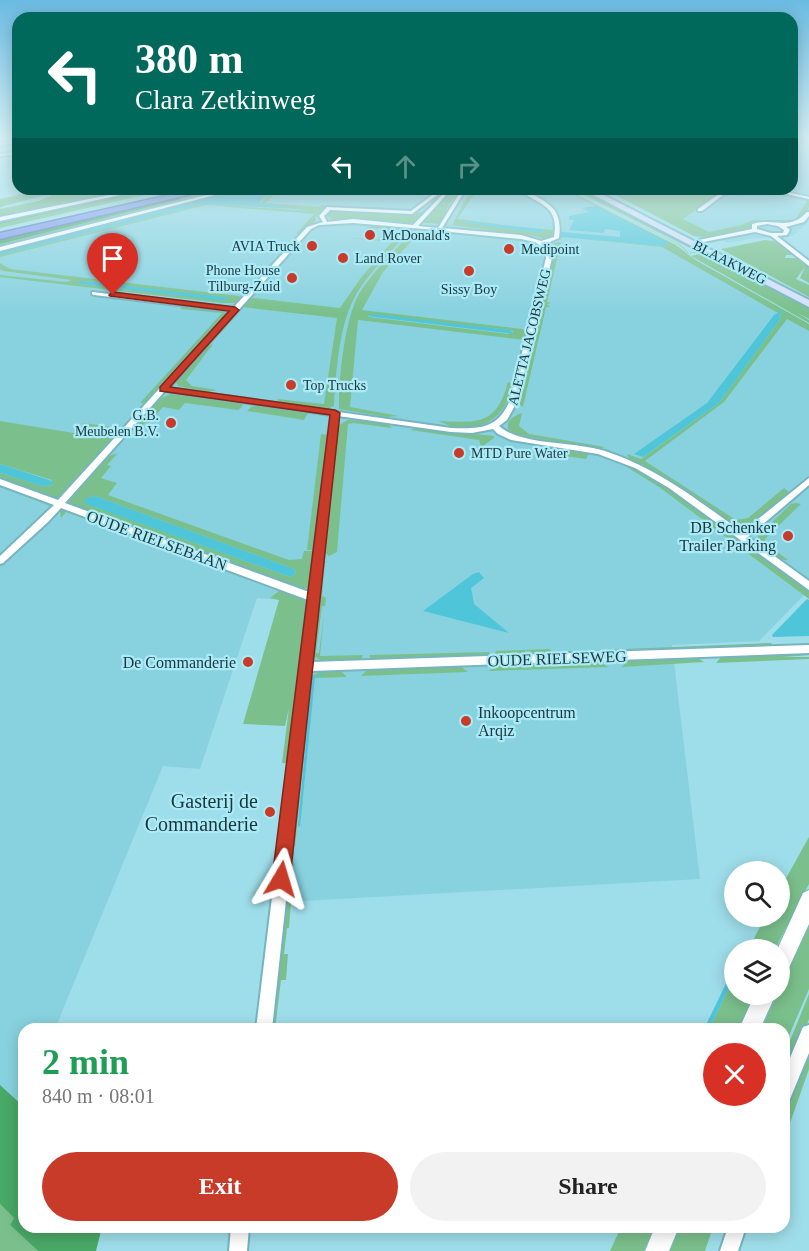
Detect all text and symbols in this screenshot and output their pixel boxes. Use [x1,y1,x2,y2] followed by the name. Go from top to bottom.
[36,36,114,114] icon: left
[135,36,244,82] text: 380 m
[135,85,316,115] text: Clara Zetkinweg
[326,150,359,183] icon: left
[389,150,422,183] icon: ahead
[452,150,485,183] icon: right
[363,228,377,242] marker: McDonald's
[382,228,450,243] place label: McDonald's
[87,233,138,295] pin
[691,238,769,287] street label: BLAAKWEG
[231,239,300,254] place label: AVIA Truck
[305,239,319,253] marker: AVIA Truck
[96,242,129,275] icon: arrive
[502,242,516,256] marker: Medipoint
[521,242,579,257] place label: Medipoint
[336,251,350,265] marker: Land Rover
[355,251,422,266] place label: Land Rover
[206,263,280,294] place label: Phone House Tilburg-Zuid
[462,264,476,278] marker: Sissy Boy
[505,267,554,407] street label: ALETTA JACOBSWEG
[285,271,299,285] marker: Phone House Tilburg-Zuid
[441,282,497,297] place label: Sissy Boy
[284,378,298,392] marker: Top Trucks
[303,378,366,393] place label: Top Trucks
[75,408,159,439] place label: G.B. Meubelen B.V.
[164,416,178,430] marker: G.B. Meubelen B.V.
[452,446,466,460] marker: MTD Pure Water
[471,446,568,461] place label: MTD Pure Water
[84,507,230,574] street label: OUDE RIELSEBAAN
[679,519,777,555] place label: DB Schenker Trailer Parking
[781,529,795,543] marker: DB Schenker Trailer Parking
[487,648,627,669] street label: OUDE RIELSEWEG
[123,654,236,671] place label: De Commanderie
[241,655,255,669] marker: De Commanderie
[478,704,576,740] place label: Inkoopcentrum Arqiz
[459,714,473,728] marker: Inkoopcentrum Arqiz
[145,790,258,835] place label: Gasterij de Commanderie
[263,805,277,819] marker: Gasterij de Commanderie
[249,847,313,911] position arrow
[724,861,790,1005] map controls
[724,861,790,927] button: search
[724,939,790,1005] button: layers
[42,1042,129,1082] text: 2 min
[703,1043,766,1106] button: close
[42,1085,155,1107] text: 840 m · 08:01
[42,1152,398,1221] button: Exit
[410,1152,766,1221] button: Share

